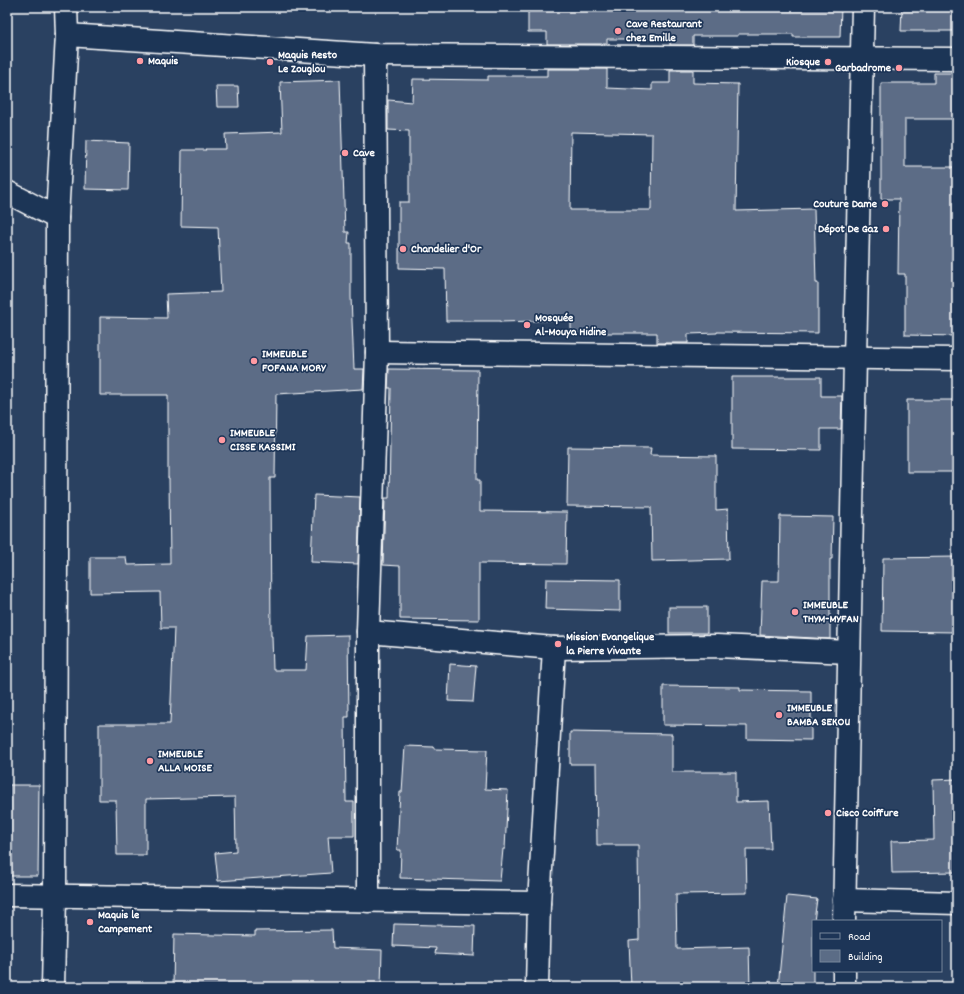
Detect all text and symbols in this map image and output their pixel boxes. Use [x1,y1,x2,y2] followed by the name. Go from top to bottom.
[626,16,703,47] place label: Cave Restaurant chez Emille
[613,26,623,36] marker: Cave Restaurant chez Emille
[278,47,338,78] place label: Maquis Resto Le Zouglou
[148,53,178,70] place label: Maquis
[786,54,821,71] place label: Kiosque
[135,56,145,66] marker: Maquis
[265,57,275,67] marker: Maquis Resto Le Zouglou
[823,57,833,67] marker: Kiosque
[835,60,892,77] place label: Garbadrome
[894,63,904,73] marker: Garbadrome
[353,145,376,162] place label: Cave
[340,148,350,158] marker: Cave
[813,196,878,213] place label: Couture Dame
[880,199,890,209] marker: Couture Dame
[818,221,878,238] place label: Dépot De Gaz
[881,224,891,234] marker: Dépot De Gaz
[411,241,482,258] place label: Chandelier d'Or
[398,244,408,254] marker: Chandelier d'Or
[535,310,607,341] place label: Mosquée Al-Mouya Hidine
[522,320,532,330] marker: Mosquée Al-Mouya Hidine
[262,346,326,377] place label: IMMEUBLE FOFANA MORY
[249,356,259,366] marker: IMMEUBLE FOFANA MORY
[230,425,296,456] place label: IMMEUBLE CISSE KASSIMI
[217,435,227,445] marker: IMMEUBLE CISSE KASSIMI
[803,597,859,628] place label: IMMEUBLE THYM-MYFAN
[790,607,800,617] marker: IMMEUBLE THYM-MYFAN
[566,629,655,660] place label: Mission Evangelique la Pierre Vivante
[553,639,563,649] marker: Mission Evangelique la Pierre Vivante
[787,700,850,731] place label: IMMEUBLE BAMBA SEKOU
[774,710,784,720] marker: IMMEUBLE BAMBA SEKOU
[158,746,213,777] place label: IMMEUBLE ALLA MOISE
[145,756,155,766] marker: IMMEUBLE ALLA MOISE
[836,805,899,822] place label: Cisco Coiffure
[823,808,833,818] marker: Cisco Coiffure
[98,907,153,938] place label: Maquis le Campement
[85,917,95,927] marker: Maquis le Campement
[812,920,942,972] legend
[848,929,870,946] text: Road
[848,949,883,966] text: Building

